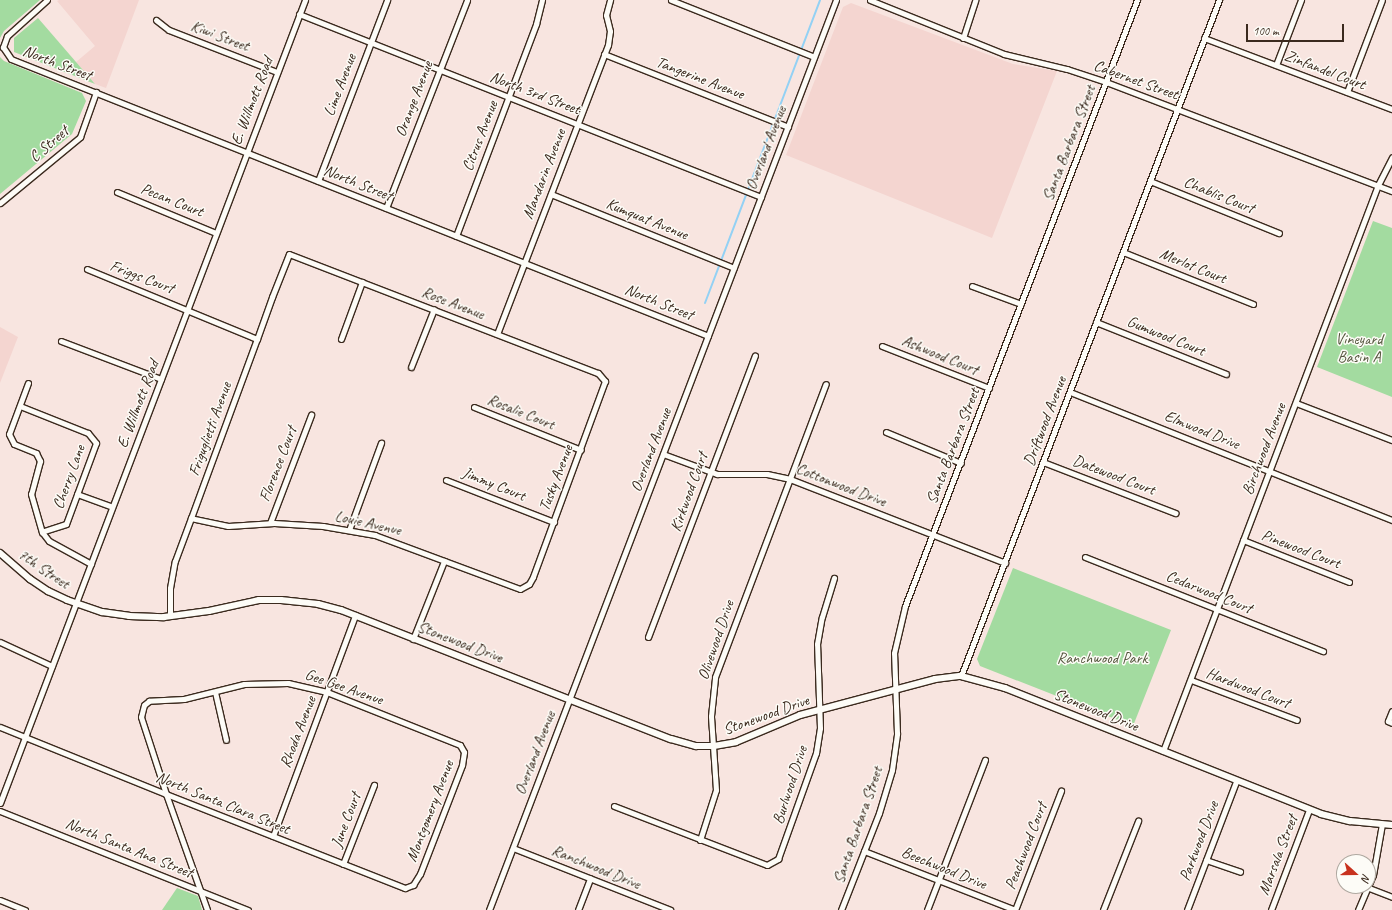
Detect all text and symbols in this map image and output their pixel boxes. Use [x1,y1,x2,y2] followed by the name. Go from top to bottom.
[188,16,252,56] street label: Kiwi Street
[1248,16,1346,42] scale bar
[1253,23,1279,39] text: 100 m
[20,41,94,85] street label: North Street
[1282,46,1368,94] street label: Zinfandel Court
[319,51,361,119] street label: Lime Avenue
[653,52,747,104] street label: Tangerine Avenue
[227,55,277,147] street label: E. Willmott Road
[1091,56,1181,104] street label: Cabernet Street
[391,59,437,139] street label: Orange Avenue
[487,67,583,119] street label: North 3rd Street
[1038,82,1100,204] street label: Santa Barbara Street
[458,98,502,174] street label: Citrus Avenue
[741,104,791,192] street label: Overland Avenue
[25,122,73,166] street label: C Street
[518,126,570,222] street label: Mandarin Avenue
[321,161,395,205] street label: North Street
[1181,172,1257,218] street label: Chablis Court
[138,179,206,221] street label: Pecan Court
[603,194,691,244] street label: Kumquat Avenue
[1157,244,1229,288] street label: Merlot Court
[107,256,177,298] street label: Friggs Court
[622,280,696,324] street label: North Street
[419,282,487,324] street label: Rose Avenue
[1124,312,1208,360] street label: Gumwood Court
[1335,329,1383,367] park label: Vineyard Basin A
[899,331,981,379] street label: Ashwood Court
[113,358,163,450] street label: E. Willmott Road
[1019,374,1071,468] street label: Driftwood Avenue
[184,380,236,478] street label: Friguglietti Avenue
[922,385,984,507] street label: Santa Barbara Street
[485,390,557,434] street label: Rosalie Court
[1238,400,1290,498] street label: Birchwood Avenue
[626,406,676,494] street label: Overland Avenue
[1162,406,1242,454] street label: Elmwood Drive
[255,424,301,504] street label: Florence Court
[48,442,90,512] street label: Cherry Lane
[535,442,577,514] street label: Tusky Avenue
[666,450,712,534] street label: Kirkwood Court
[1070,451,1158,499] street label: Datewood Court
[793,459,889,511] street label: Cottonwood Drive
[460,463,528,505] street label: Jimmy Court
[333,506,403,540] street label: Louie Avenue
[1259,525,1343,573] street label: Pinewood Court
[14,545,74,593] street label: 7th Street
[1163,566,1255,618] street label: Cedarwood Court
[693,598,739,682] street label: Olivewood Drive
[415,617,505,667] street label: Stonewood Drive
[1057,648,1147,668] park label: Ranchwood Park
[1204,663,1292,713] street label: Hardwood Court
[303,665,385,709] street label: Gee Gee Avenue
[1051,684,1141,736] street label: Stonewood Drive
[720,691,812,739] street label: Stonewood Drive
[276,694,320,770] street label: Rhoda Avenue
[510,709,560,797] street label: Overland Avenue
[768,743,812,827] street label: Burlwood Drive
[402,758,458,864] street label: Montgomery Avenue
[829,764,887,886] street label: Santa Barbara Street
[153,767,293,839] street label: North Santa Clara Street
[327,790,365,850] street label: June Court
[1175,798,1223,884] street label: Parkwood Drive
[1001,800,1051,892] street label: Peachwood Court
[1254,812,1302,898] street label: Marsala Street
[63,814,195,882] street label: North Santa Ana Street
[549,840,643,894] street label: Ranchwood Drive
[899,842,989,894] street label: Beechwood Drive
[1336,854,1376,894] north arrow
[1359,872,1374,884] text: N

